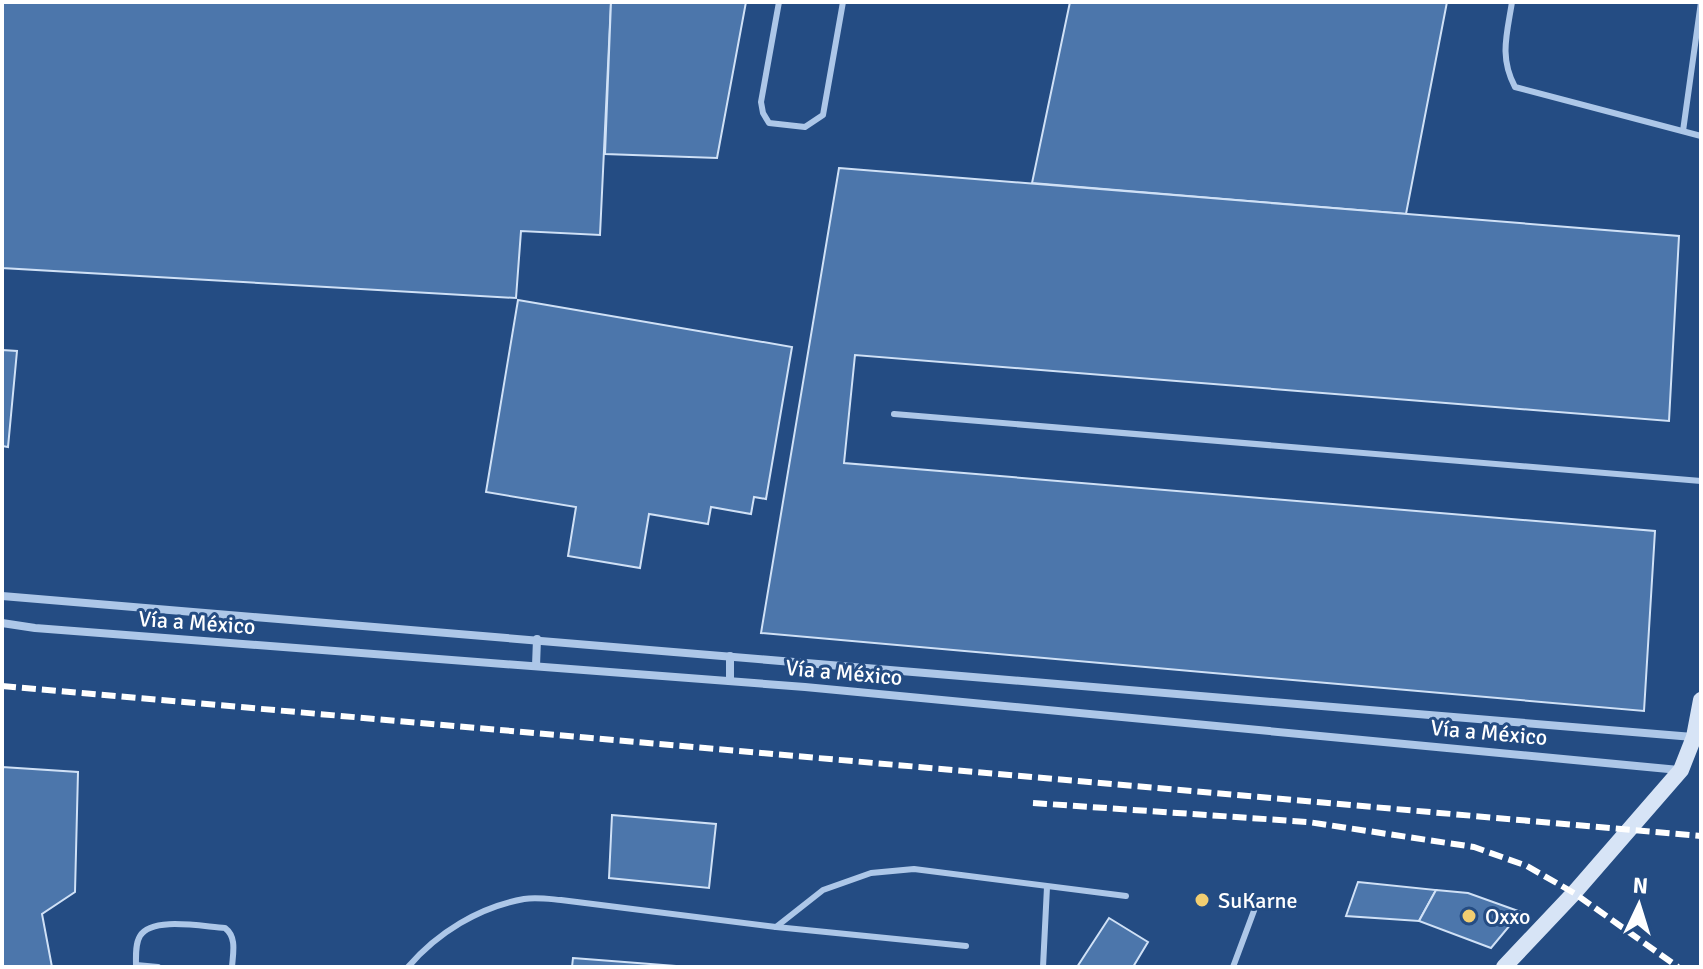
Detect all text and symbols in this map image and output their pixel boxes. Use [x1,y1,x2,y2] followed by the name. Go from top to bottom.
[138,605,256,640] street label: Vía a México
[784,654,904,691] street label: Vía a México
[1429,714,1549,751] street label: Vía a México
[1599,865,1679,945] north arrow
[1632,872,1649,900] text: N
[1218,887,1298,914] place label: SuKarne
[1193,891,1211,909] marker: SuKarne
[1485,903,1531,930] place label: Oxxo
[1460,907,1478,925] marker: Oxxo

